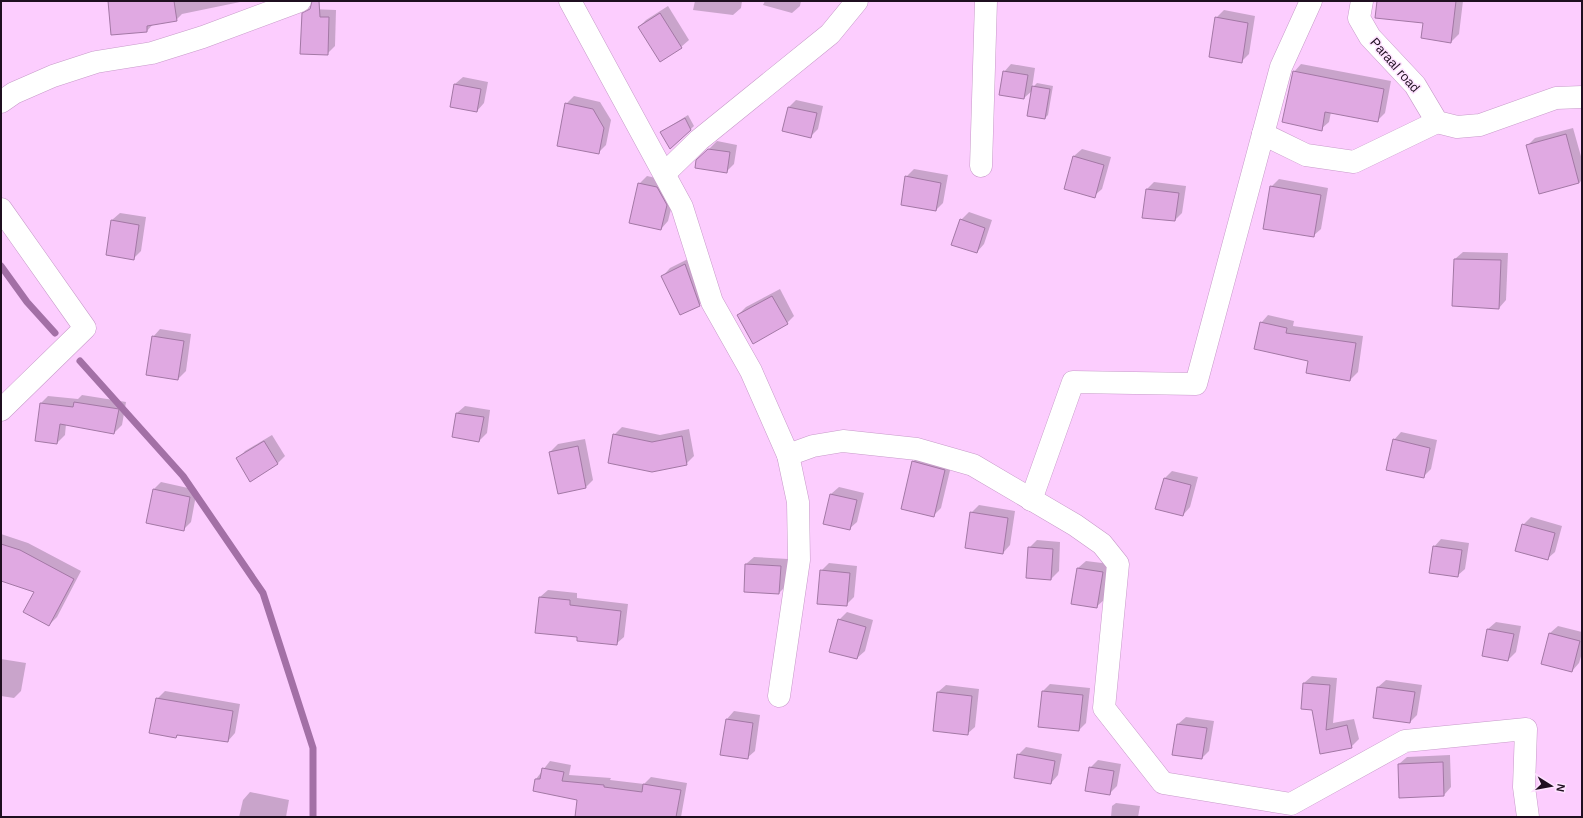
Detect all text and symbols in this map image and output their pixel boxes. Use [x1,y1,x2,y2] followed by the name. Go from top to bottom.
[1367,35,1423,95] street label: Paraal road
[1531,766,1571,806] north arrow
[1554,783,1567,793] text: N

